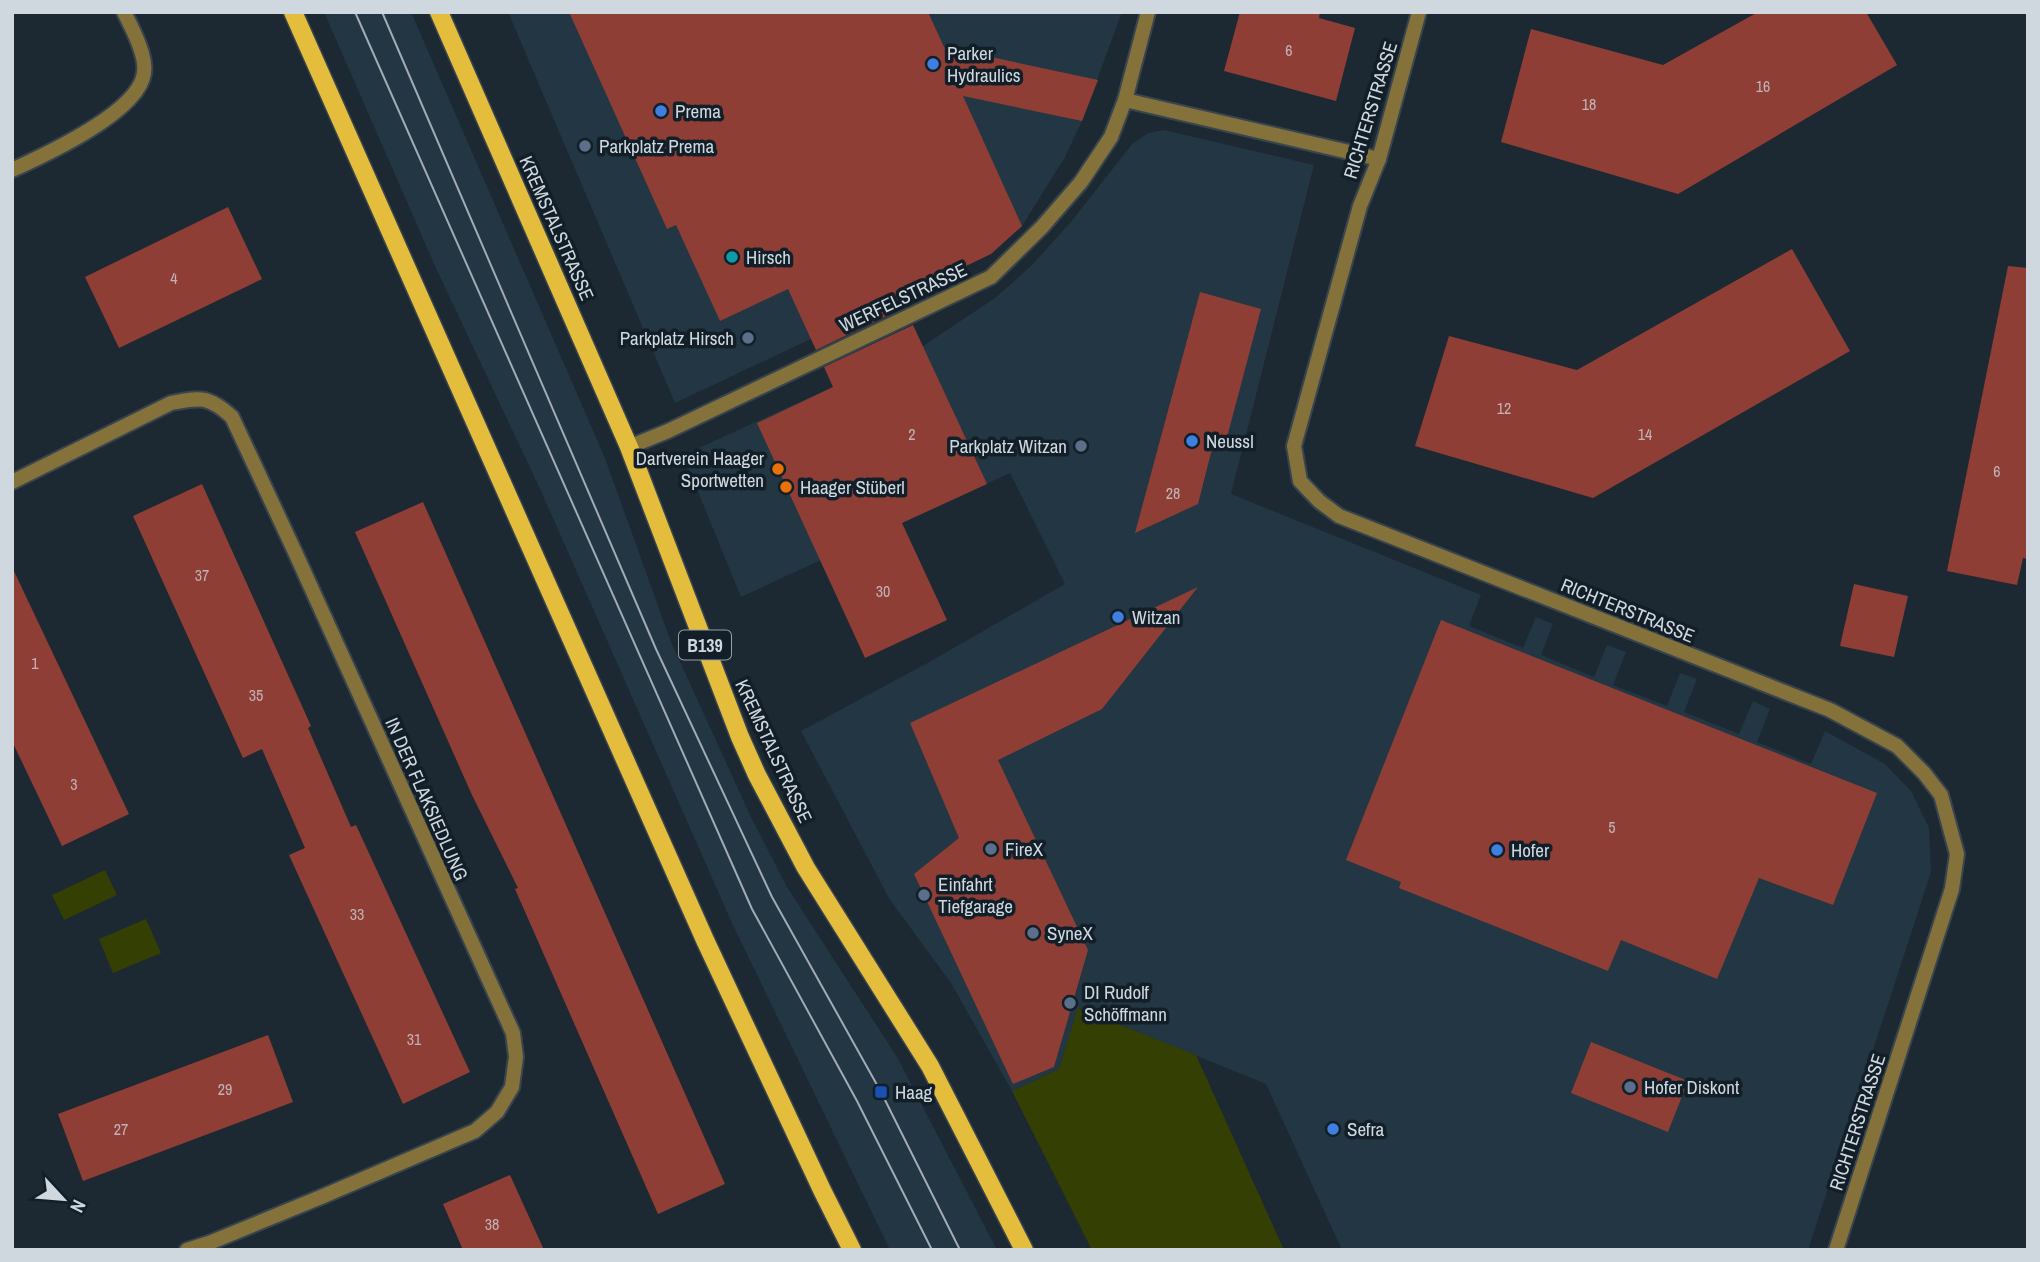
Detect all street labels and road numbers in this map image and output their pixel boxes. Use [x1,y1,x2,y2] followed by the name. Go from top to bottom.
[1337,38,1403,182] street label: RICHTERSTRASSE
[513,152,601,304] street label: KREMSTALSTRASSE
[835,256,971,338] street label: WERFELSTRASSE
[1557,571,1699,649] street label: RICHTERSTRASSE
[679,630,731,660] road number: B139
[729,675,819,827] street label: KREMSTALSTRASSE
[379,713,475,885] street label: IN DER FLAKSIEDLUNG
[1823,1050,1891,1194] street label: RICHTERSTRASSE

